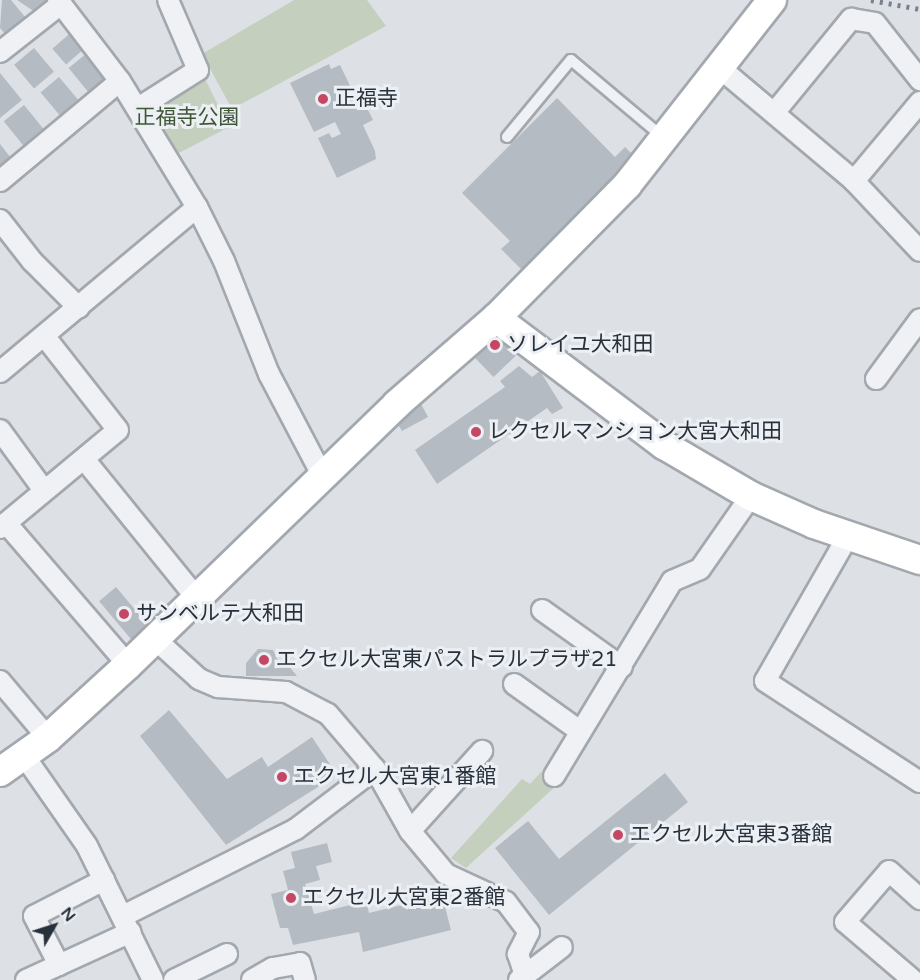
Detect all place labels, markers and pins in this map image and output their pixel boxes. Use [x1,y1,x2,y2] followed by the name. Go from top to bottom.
[335,86,398,112] place label: 正福寺
[316,92,330,106] marker: 正福寺
[507,332,654,358] place label: ソレイユ大和田
[488,338,502,352] marker: ソレイユ大和田
[488,419,782,445] place label: レクセルマンション大宮大和田
[469,425,483,439] marker: レクセルマンション大宮大和田
[136,601,304,627] place label: サンベルテ大和田
[117,607,131,621] marker: サンベルテ大和田
[276,647,617,673] place label: エクセル大宮東パストラルプラザ21
[257,653,271,667] marker: エクセル大宮東パストラルプラザ21
[294,764,496,790] place label: エクセル大宮東1番館
[275,770,289,784] marker: エクセル大宮東1番館
[630,822,832,848] place label: エクセル大宮東3番館
[611,828,625,842] marker: エクセル大宮東3番館
[303,885,505,911] place label: エクセル大宮東2番館
[284,891,298,905] marker: エクセル大宮東2番館

